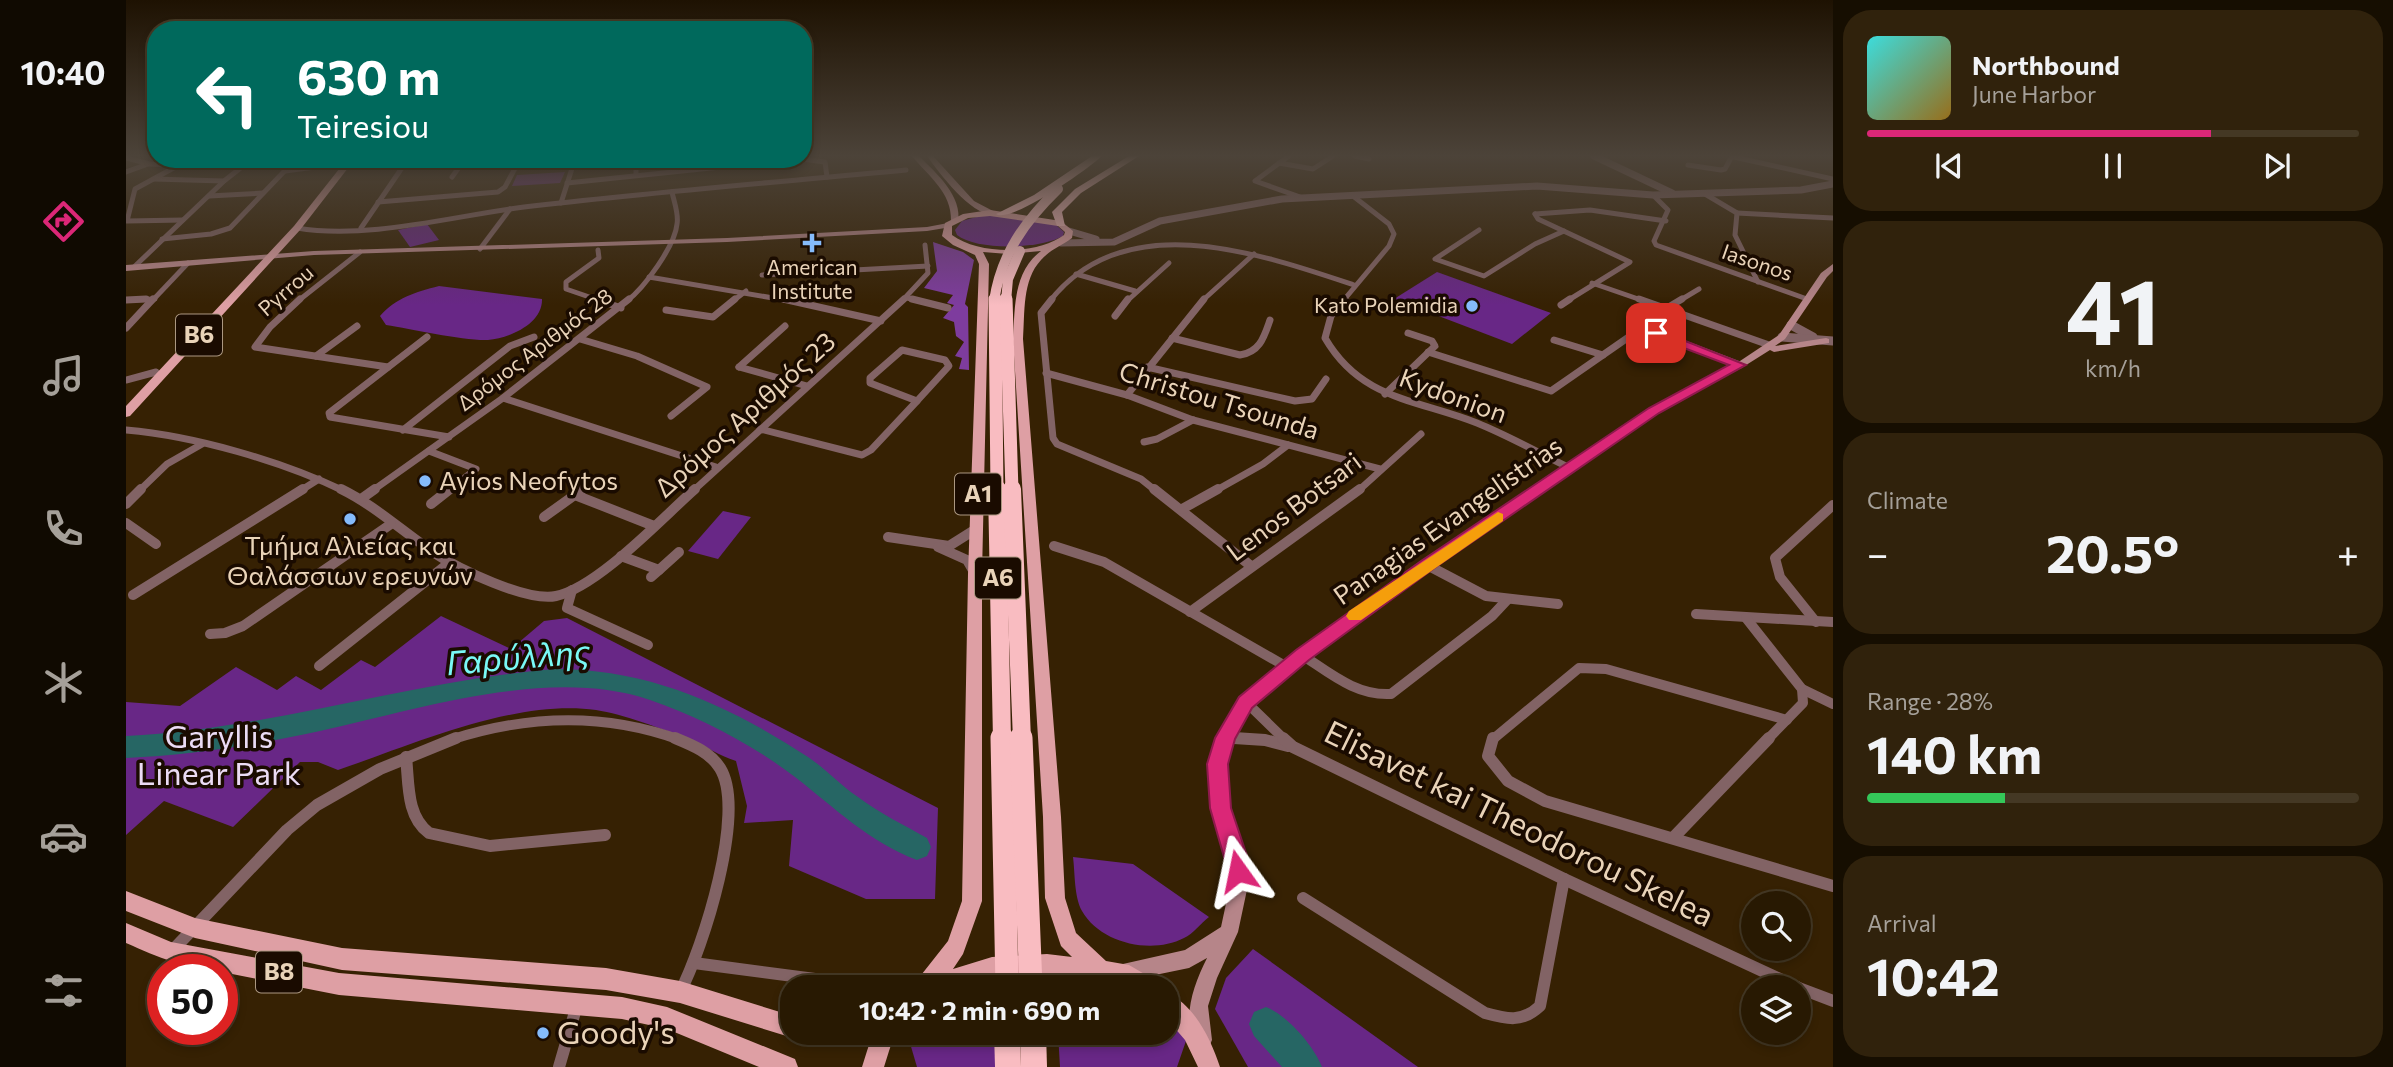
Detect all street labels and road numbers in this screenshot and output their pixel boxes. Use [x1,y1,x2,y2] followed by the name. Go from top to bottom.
[1719,238,1796,285] street label: Iasonos
[252,259,318,321] street label: Pyrrou
[451,282,617,415] street label: Δρόμος Αριθμός 28
[176,314,222,356] road number: B6
[647,325,841,503] street label: Δρόμος Αριθμός 23
[1116,354,1323,445] street label: Christou Tsounda
[1395,361,1512,428] street label: Kydonion
[1327,429,1567,610] street label: Panagias Evangelistrias
[1220,445,1367,567] street label: Lenos Botsari
[955,474,1001,514] road number: A1
[975,558,1021,598] road number: A6
[1319,710,1721,934] street label: Elisavet kai Theodorou Skelea
[256,952,302,992] road number: B8

